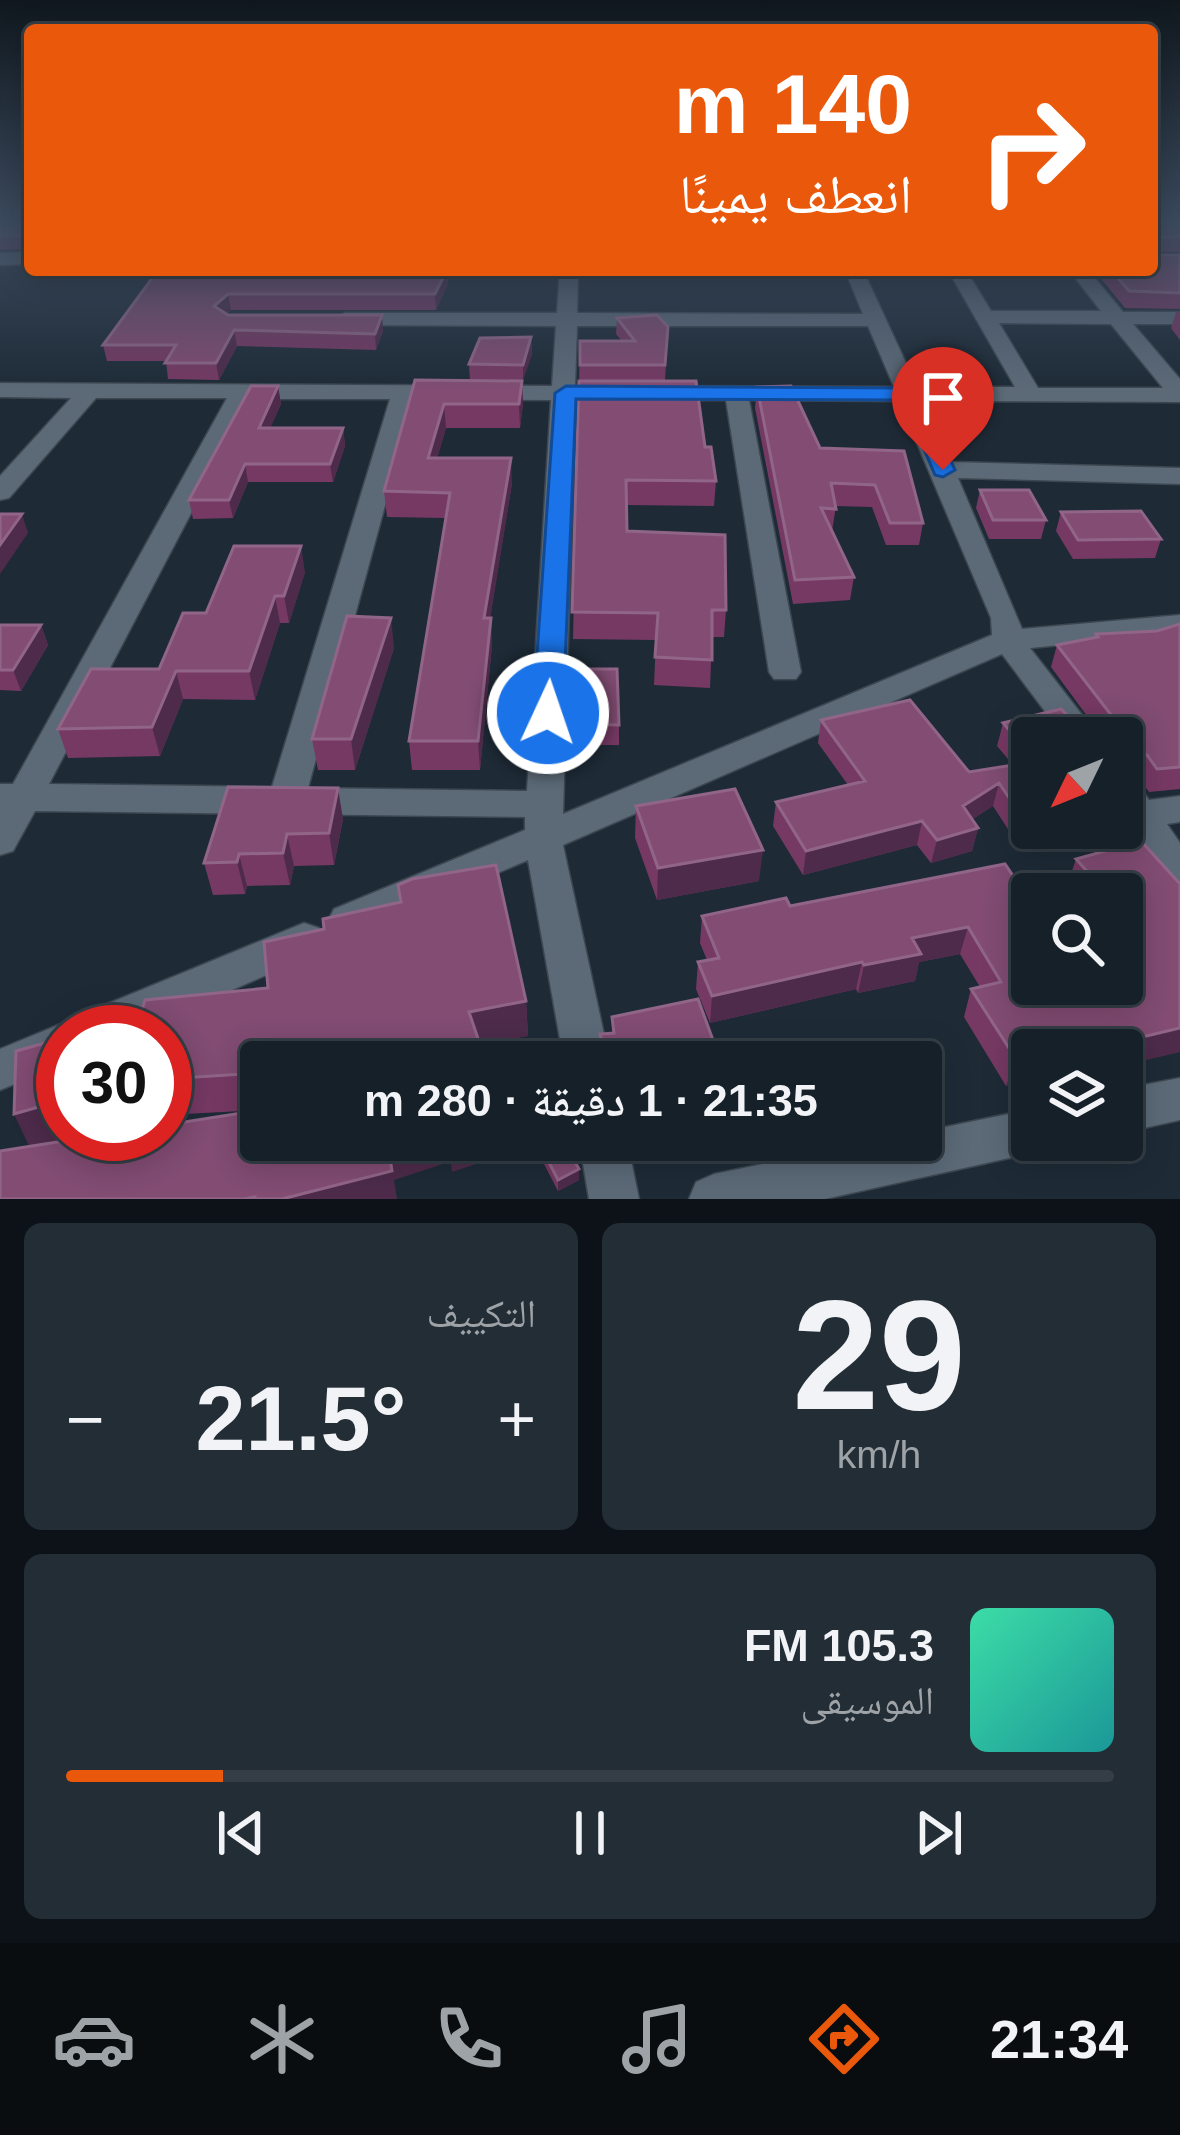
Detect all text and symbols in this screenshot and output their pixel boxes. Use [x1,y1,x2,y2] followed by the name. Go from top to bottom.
[674,57,912,151] text: 140 m
[954,72,1110,228] icon: right
[679,164,912,224] text: انعطف يمينًا
[892,347,994,470] pin
[910,365,976,431] icon: arrive
[485,650,611,776] position arrow
[1011,717,1143,849] north arrow
[1011,717,1143,1161] map controls
[1011,873,1143,1005] button: search
[36,1005,192,1161] speed limit sign: 30
[1011,1029,1143,1161] button: layers
[364,1075,818,1126] text: 21:35 · 1 دقيقة · 280 m
[792,1268,966,1442] text: 29
[427,1292,536,1335] text: التكييف
[195,1369,407,1469] text: 21.5°
[66,1382,105,1456] text: −
[497,1382,536,1456] text: +
[837,1433,921,1476] text: km/h
[744,1620,934,1671] text: 105.3 FM
[801,1679,934,1722] text: الموسيقى
[208,1800,274,1866] icon: previous
[557,1800,623,1866] icon: pause
[906,1800,972,1866] icon: next
[52,1997,136,2081] icon: car
[240,1997,324,2081] icon: climate
[427,1997,511,2081] icon: phone
[615,1997,699,2081] icon: music
[802,1997,886,2081] icon: directions
[990,2009,1128,2069] text: 21:34

